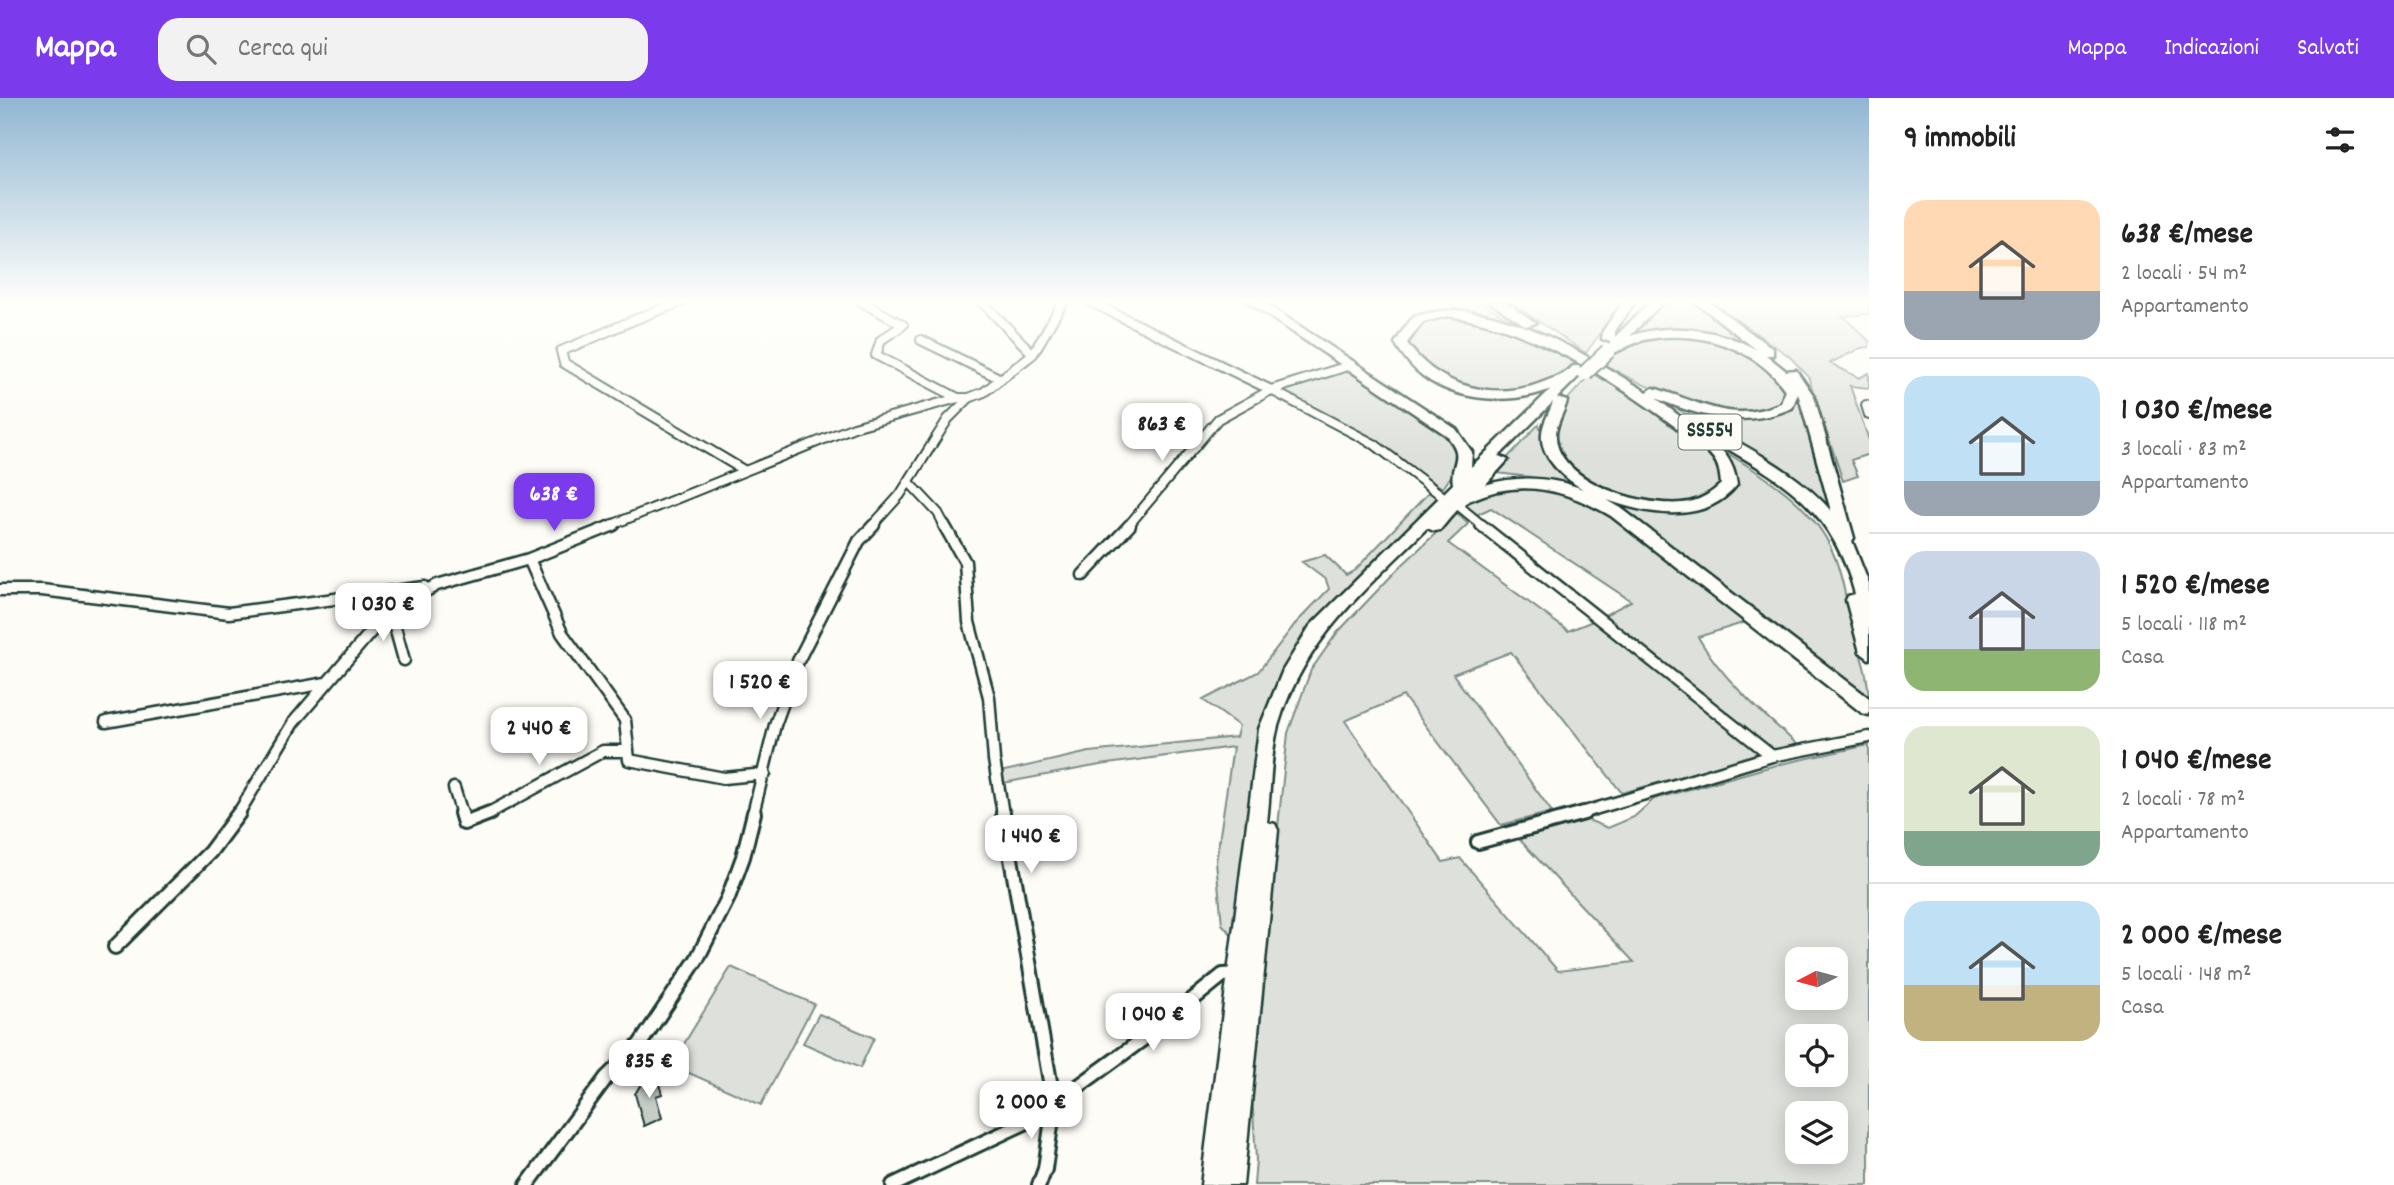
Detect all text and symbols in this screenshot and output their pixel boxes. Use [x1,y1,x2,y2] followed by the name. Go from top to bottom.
[158,18,648,81] search box
[35,26,116,73] text: Mappa
[182,30,220,68] icon: search
[238,31,328,68] text: Cerca qui
[2067,32,2126,66] text: Mappa
[2164,32,2259,66] text: Indicazioni
[2297,32,2359,66] text: Salvati
[1904,119,2016,162] text: 9 immobili
[2321,121,2359,159] icon: filters
[2121,215,2253,258] text: 638 €/mese
[1960,228,2044,312] icon: home
[2121,258,2247,291] text: 2 locali · 54 m²
[2121,291,2249,324] text: Appartamento
[2121,391,2272,434] text: 1 030 €/mese
[1113,404,1211,463] pin: 863 €
[1960,404,2044,488] icon: home
[1138,409,1186,442] text: 863 €
[1678,414,1742,450] road number: SS554
[2121,434,2247,467] text: 3 locali · 83 m²
[2121,467,2249,500] text: Appartamento
[505,474,603,533] pin: 638 €
[530,479,578,512] text: 638 €
[2121,566,2270,609] text: 1 520 €/mese
[1960,579,2044,663] icon: home
[318,584,448,643] pin: 1 030 €
[351,589,415,622] text: 1 030 €
[2121,609,2247,642] text: 5 locali · 118 m²
[2121,642,2164,675] text: Casa
[695,662,825,721] pin: 1 520 €
[729,667,791,700] text: 1 520 €
[474,708,604,767] pin: 2 440 €
[506,713,572,746] text: 2 440 €
[2121,741,2271,784] text: 1 040 €/mese
[1960,754,2044,838] icon: home
[2121,784,2245,817] text: 2 locali · 78 m²
[966,816,1096,875] pin: 1 440 €
[2121,817,2249,850] text: Appartamento
[1001,821,1061,854] text: 1 440 €
[2121,916,2282,959] text: 2 000 €/mese
[1960,929,2044,1013] icon: home
[1785,947,1848,1010] north arrow
[1785,947,1848,1164] map controls
[2121,959,2251,992] text: 5 locali · 148 m²
[2121,992,2164,1025] text: Casa
[1088,993,1218,1053] pin: 1 040 €
[1121,999,1185,1032] text: 1 040 €
[1785,1024,1848,1087] button: locate
[600,1040,698,1100] pin: 835 €
[625,1046,673,1079] text: 835 €
[966,1082,1096,1141] pin: 2 000 €
[995,1087,1067,1120] text: 2 000 €
[1785,1101,1848,1164] button: layers

